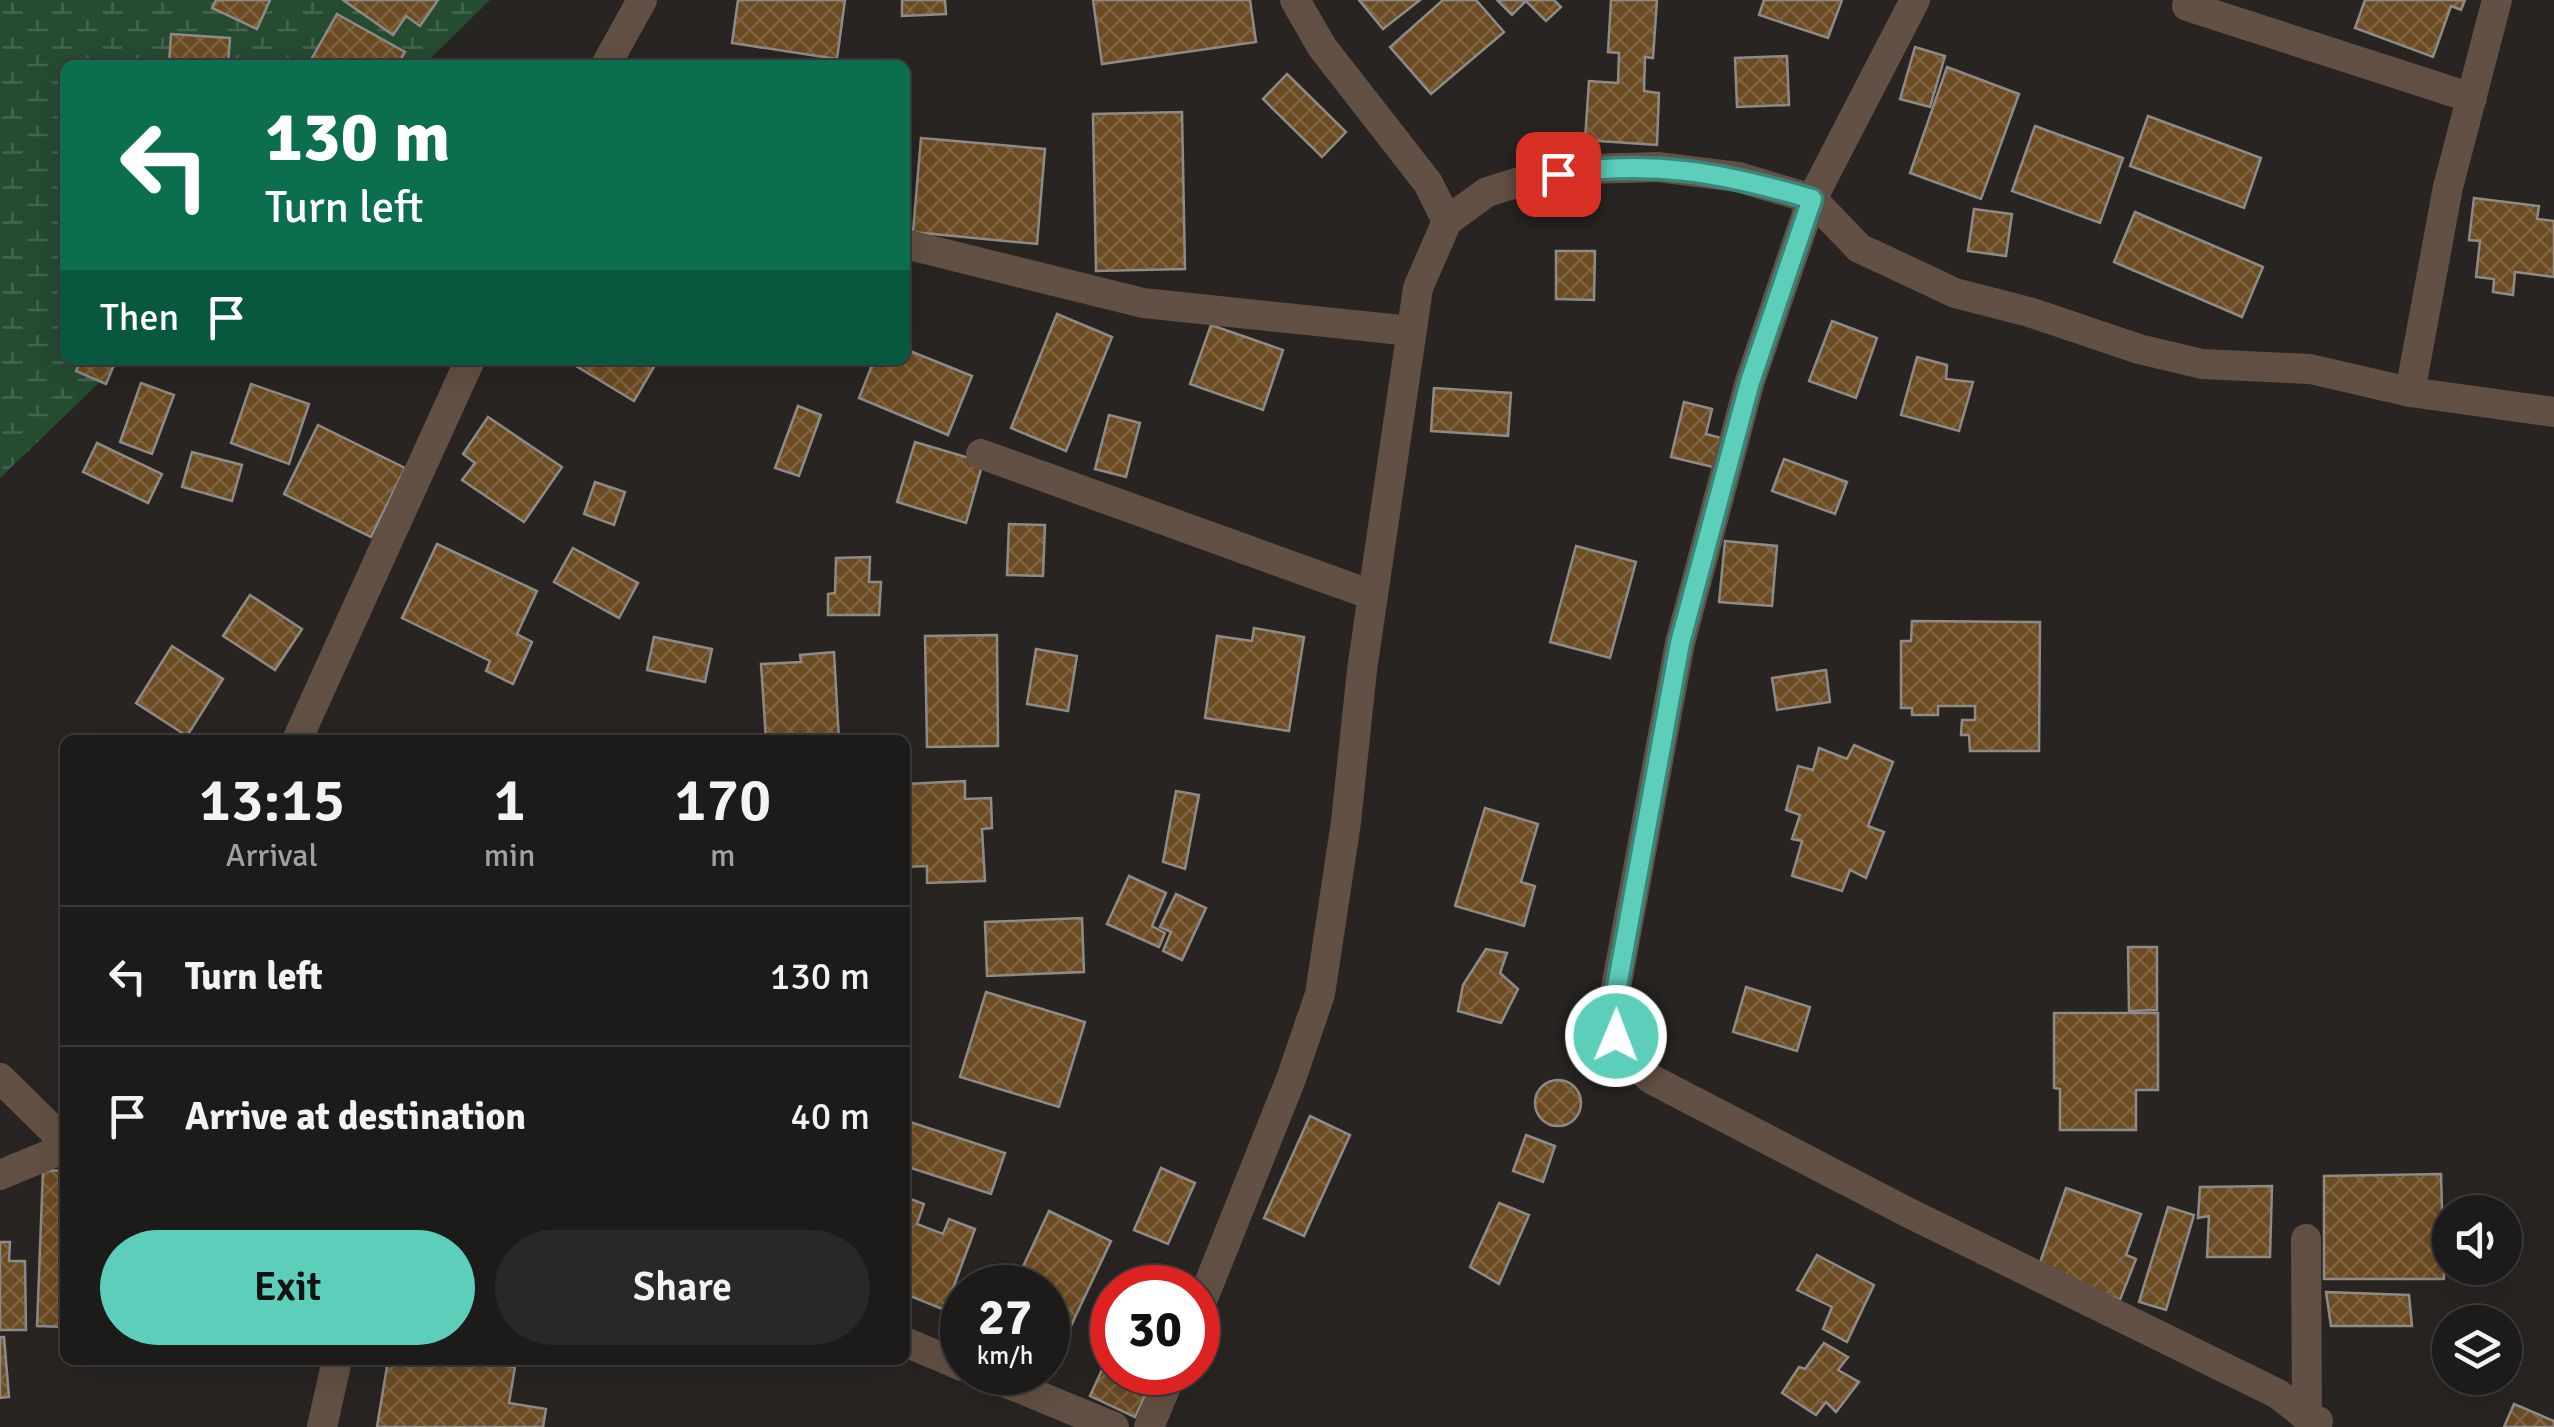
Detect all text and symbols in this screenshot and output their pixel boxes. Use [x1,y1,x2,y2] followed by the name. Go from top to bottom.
[265,94,450,180] text: 130 m
[100,100,230,230] icon: left
[1516,132,1601,217] pin
[1531,147,1586,202] icon: arrive
[265,180,424,235] text: Turn left
[199,290,254,345] icon: arrive
[100,294,179,341] text: Then
[199,764,345,838] text: 13:15
[493,764,526,838] text: 1
[674,764,771,838] text: 170
[226,836,318,875] text: Arrival
[484,836,535,875] text: min
[710,836,736,875] text: m
[100,949,155,1004] icon: left
[185,953,323,1000] text: Turn left
[770,953,870,1000] text: 130 m
[1564,984,1668,1088] position arrow
[100,1089,155,1144] icon: arrive
[185,1093,526,1140] text: Arrive at destination
[790,1093,870,1140] text: 40 m
[2432,1195,2522,1395] map controls
[2432,1195,2522,1285] button: sound
[100,1230,475,1345] button: Exit
[495,1230,870,1345] button: Share
[1090,1265,1220,1395] speed limit sign: 30
[978,1287,1032,1349] text: 27
[2432,1305,2522,1395] button: layers
[977,1340,1033,1371] text: km/h

